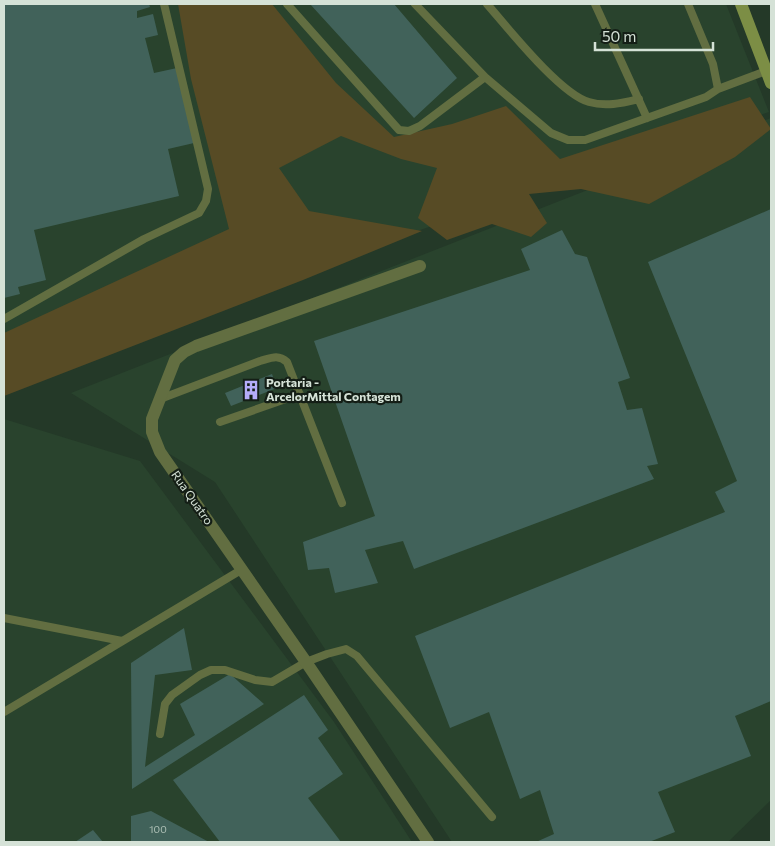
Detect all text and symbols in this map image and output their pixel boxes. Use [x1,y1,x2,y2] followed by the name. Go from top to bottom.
[595,20,712,52] scale bar
[602,27,636,45] text: 50 m
[266,375,401,403] place label: Portaria - ArcelorMittal Contagem
[240,379,262,401] building icon: Portaria - ArcelorMittal Contagem
[169,468,217,527] street label: Rua Quatro
[149,823,167,835] house number: 100

